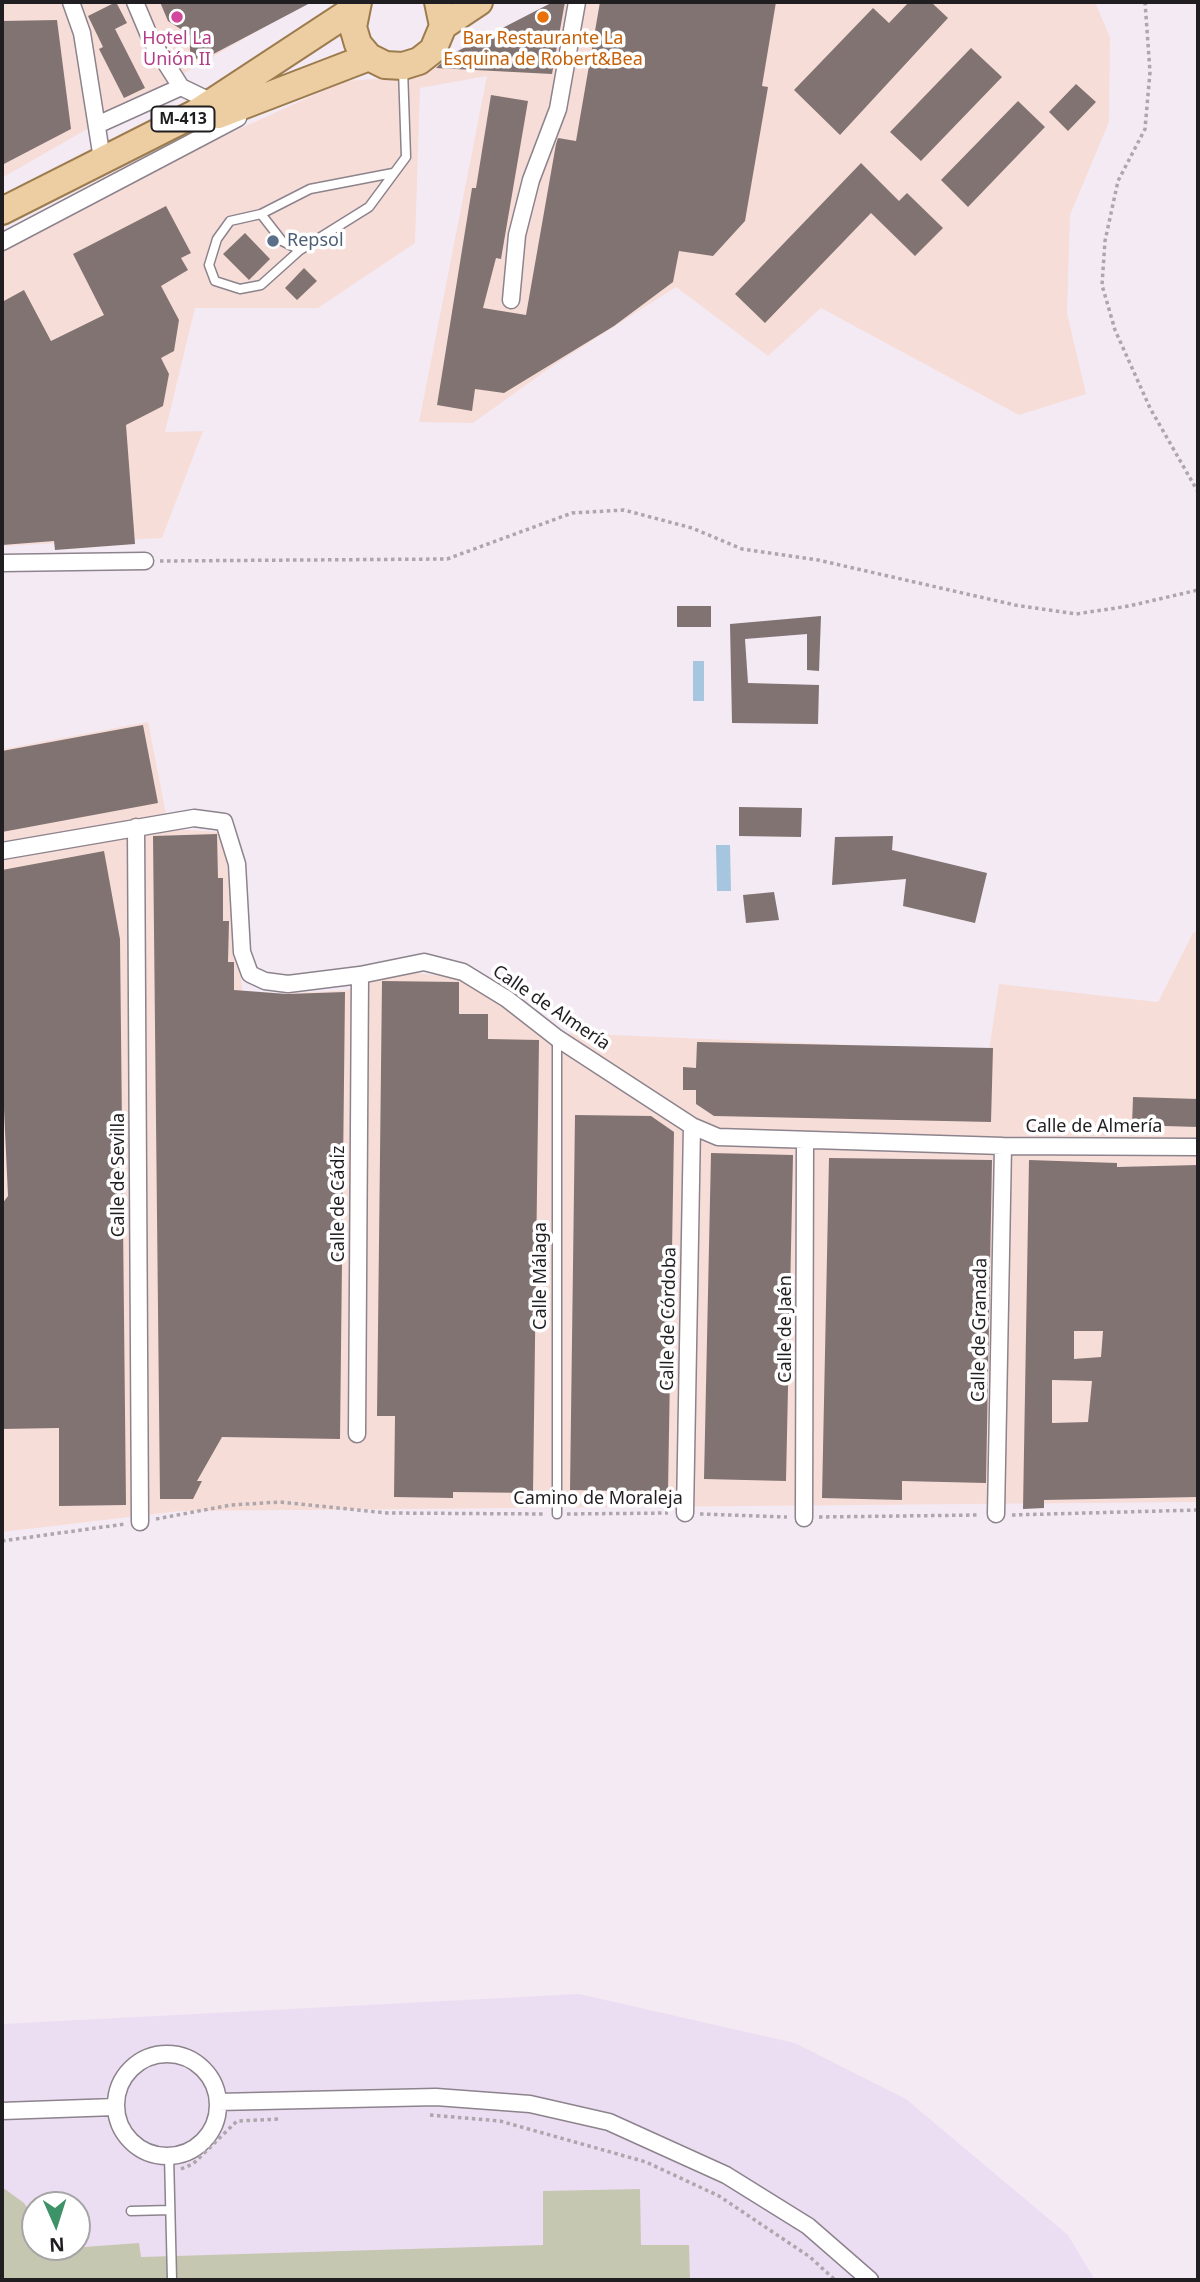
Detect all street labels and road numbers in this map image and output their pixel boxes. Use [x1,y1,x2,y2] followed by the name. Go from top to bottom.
[152,106,214,132] road number: M-413
[488,961,614,1055] street label: Calle de Almería
[108,1113,130,1237] street label: Calle de Sevilla
[1026,1116,1162,1138] street label: Calle de Almería
[328,1145,350,1263] street label: Calle de Cádiz
[530,1222,552,1330] street label: Calle Málaga
[657,1247,681,1391] street label: Calle de Córdoba
[968,1258,992,1402] street label: Calle de Granada
[775,1275,797,1383] street label: Calle de Jaén
[513,1488,683,1510] street label: Camino de Moraleja

